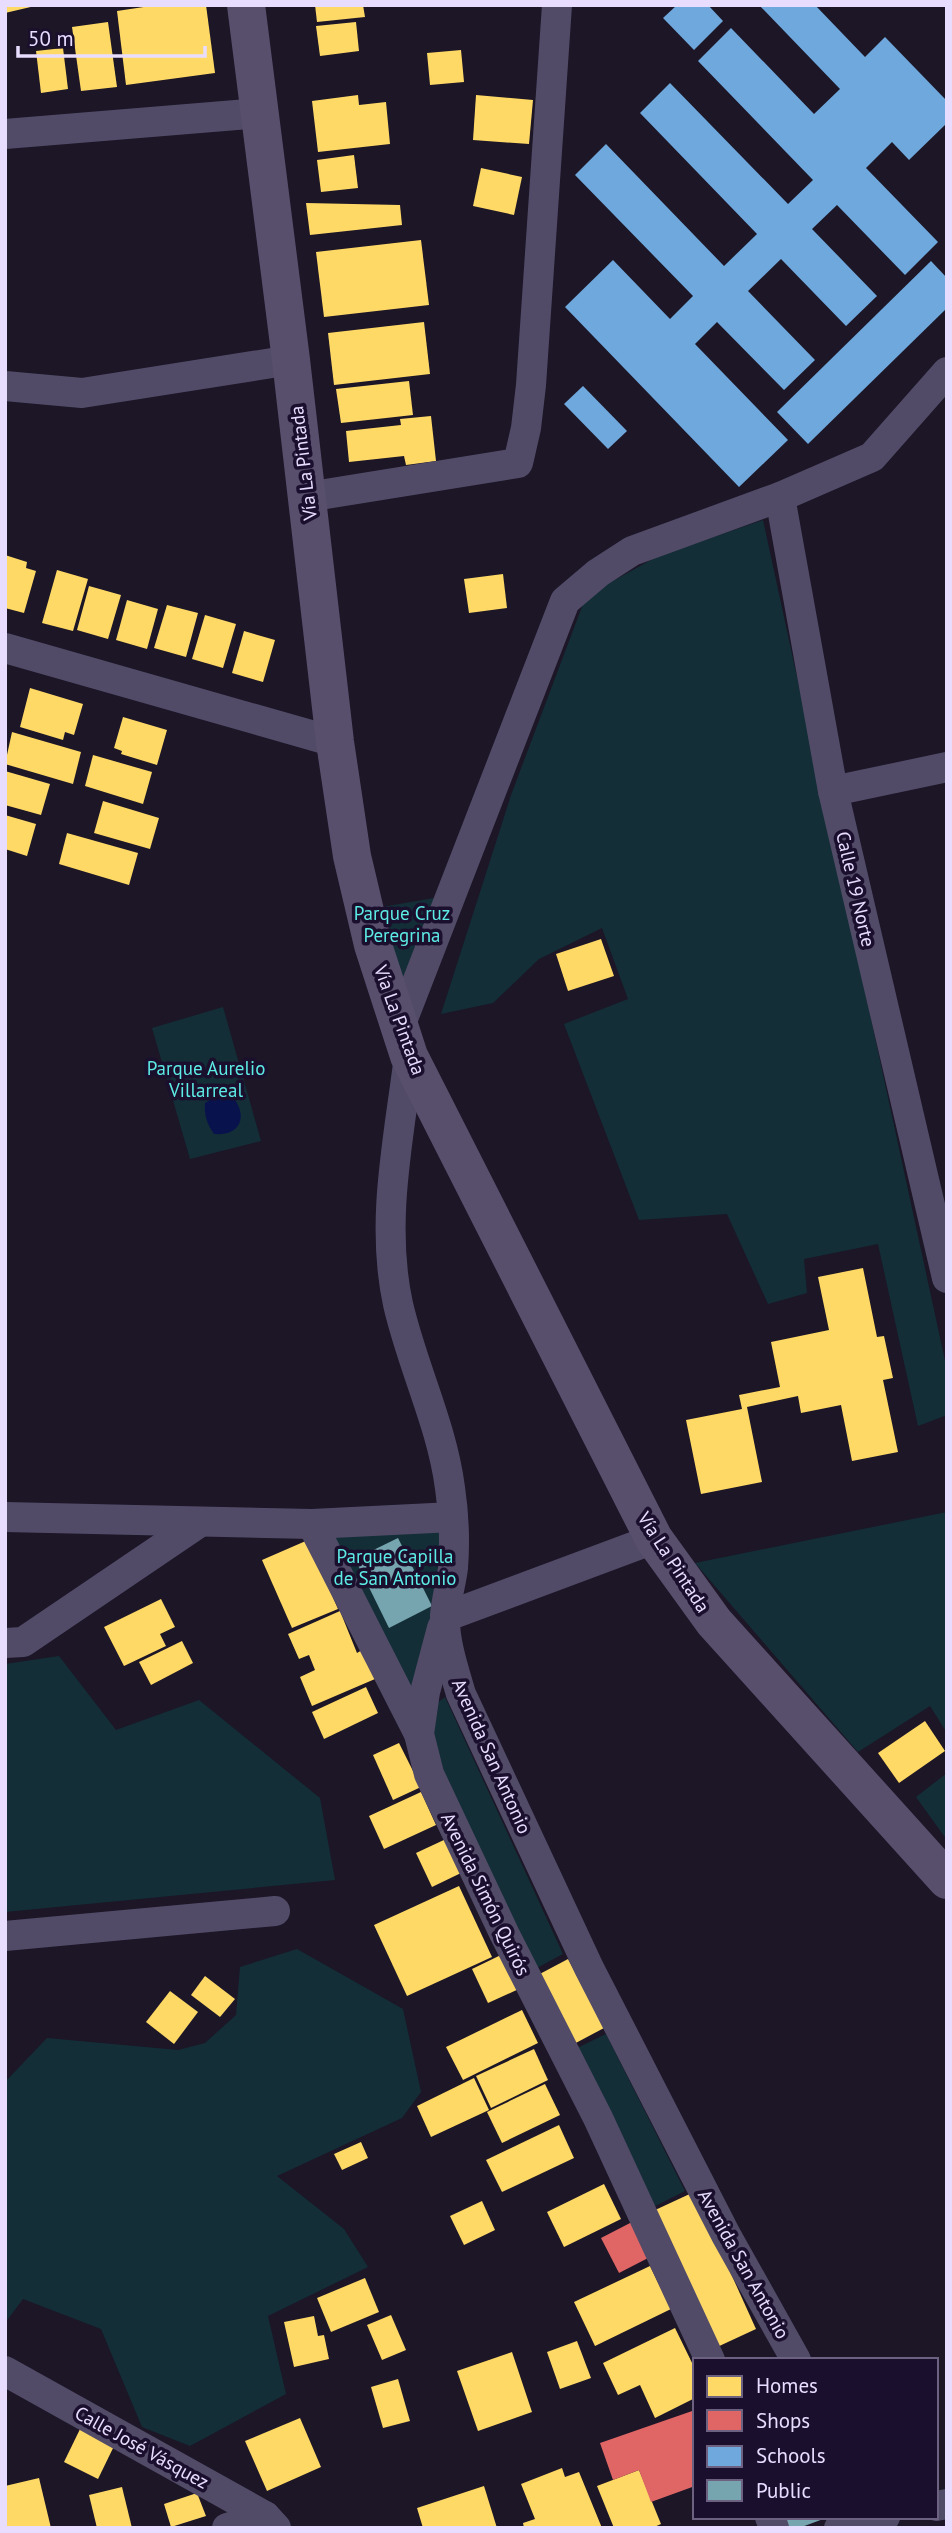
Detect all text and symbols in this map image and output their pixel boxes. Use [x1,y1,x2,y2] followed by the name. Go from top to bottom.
[18,14,205,58] scale bar
[28,25,74,52] text: 50 m
[284,404,322,523] street label: Vía La Pintada
[831,829,881,949] street label: Calle 19 Norte
[354,901,450,947] park label: Parque Cruz Peregrina
[369,961,431,1078] street label: Vía La Pintada
[147,1056,265,1102] park label: Parque Aurelio Villarreal
[632,1506,715,1617] street label: Vía La Pintada
[334,1544,456,1590] park label: Parque Capilla de San Antonio
[447,1675,537,1837] street label: Avenida San Antonio
[436,1809,536,1979] street label: Avenida Simón Quirós
[693,2185,795,2343] street label: Avenida San Antonio
[693,2358,938,2519] legend
[756,2372,818,2399] text: Homes
[71,2400,213,2494] street label: Calle José Vásquez
[756,2407,810,2434] text: Shops
[756,2442,826,2469] text: Schools
[756,2477,811,2504] text: Public

